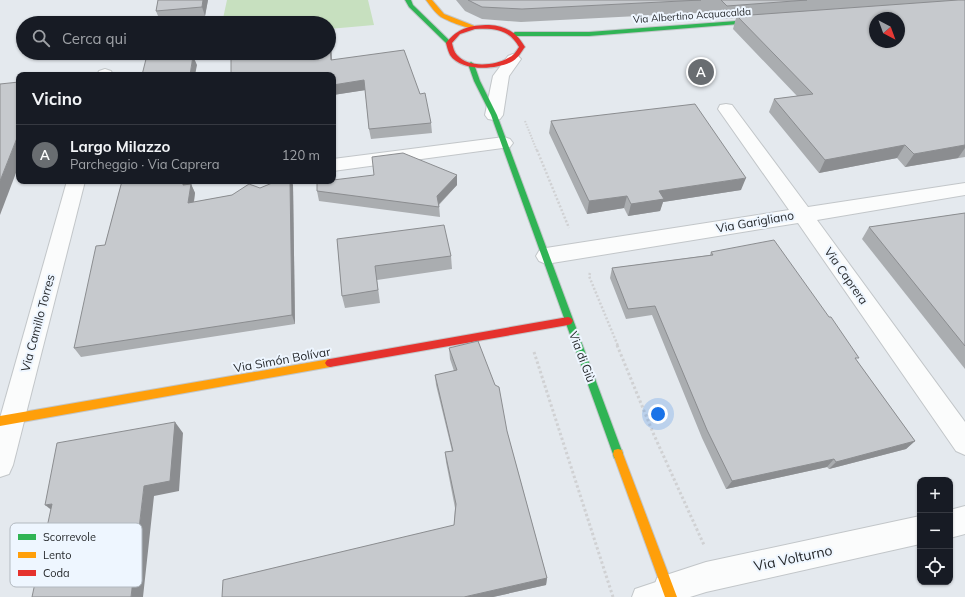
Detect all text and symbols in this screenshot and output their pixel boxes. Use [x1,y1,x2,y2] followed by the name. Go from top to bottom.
[633,5,752,26] street label: Via Albertino Acquacalda
[869,12,905,48] north arrow
[16,16,336,60] search box
[30,27,52,49] icon: search
[62,29,127,48] text: Cerca qui
[688,57,714,87] pin: A
[32,88,82,109] text: Vicino
[70,137,171,156] text: Largo Milazzo
[40,147,50,163] text: A
[282,147,320,163] text: 120 m
[70,156,220,172] text: Parcheggio · Via Caprera
[715,207,795,236] street label: Via Garigliano
[821,244,872,307] street label: Via Caprera
[17,273,58,373] street label: Via Camillo Torres
[566,329,599,384] street label: Via di Giù
[232,344,332,375] street label: Via Simón Bolívar
[648,404,668,424] your location
[917,477,953,585] map controls
[917,477,953,513] button: +
[917,513,953,549] button: −
[10,523,142,587] legend
[43,530,96,544] text: Scorrevole
[752,541,834,575] street label: Via Volturno
[43,548,71,562] text: Lento
[917,549,953,585] button: locate
[43,566,70,580] text: Coda

